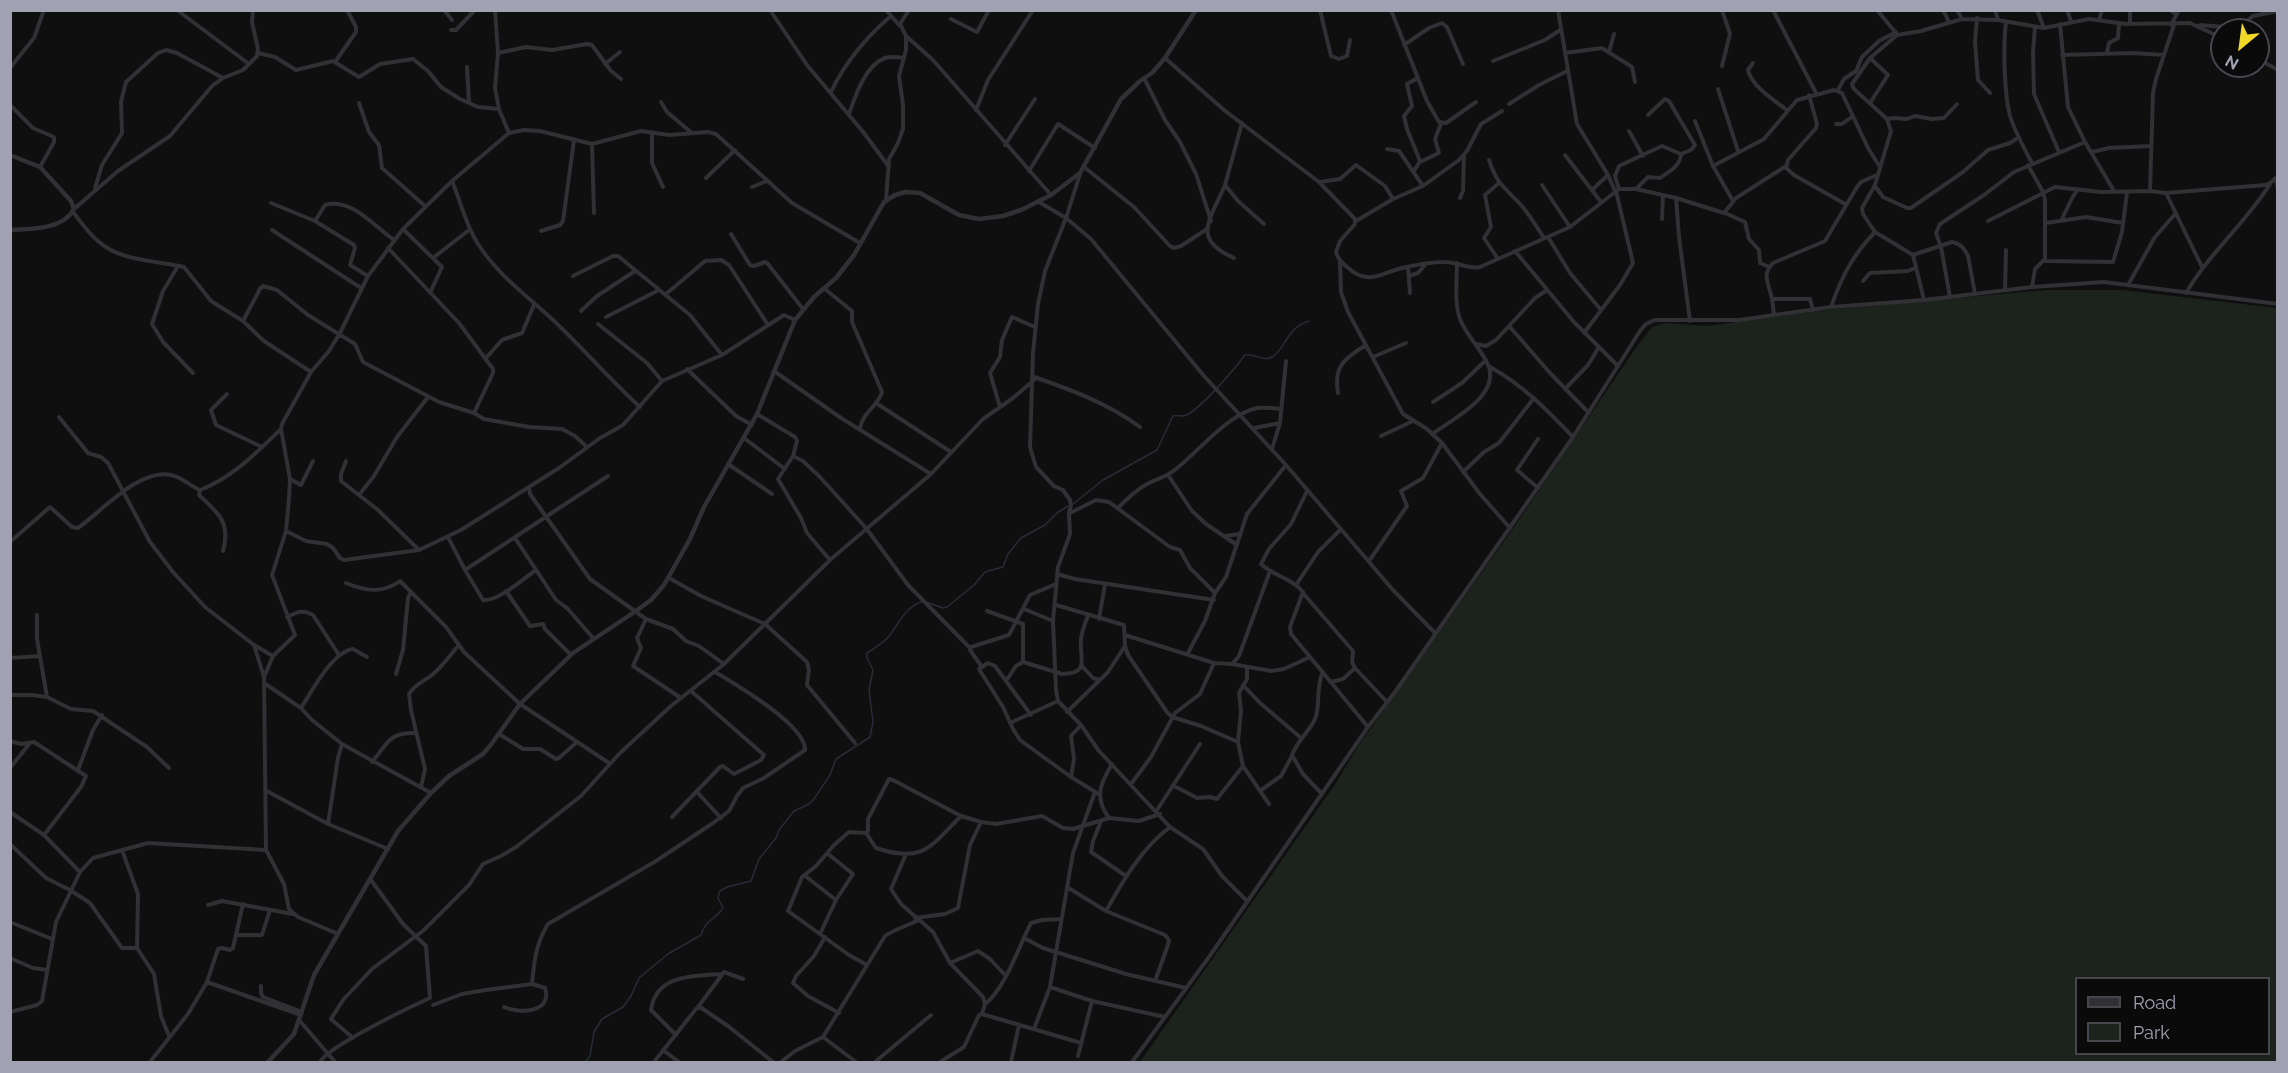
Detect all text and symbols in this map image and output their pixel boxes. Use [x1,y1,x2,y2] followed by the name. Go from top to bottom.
[2210,18,2270,78] north arrow
[2222,51,2242,74] text: N
[2075,977,2270,1055] legend
[2133,992,2176,1013] text: Road
[2133,1022,2170,1043] text: Park

